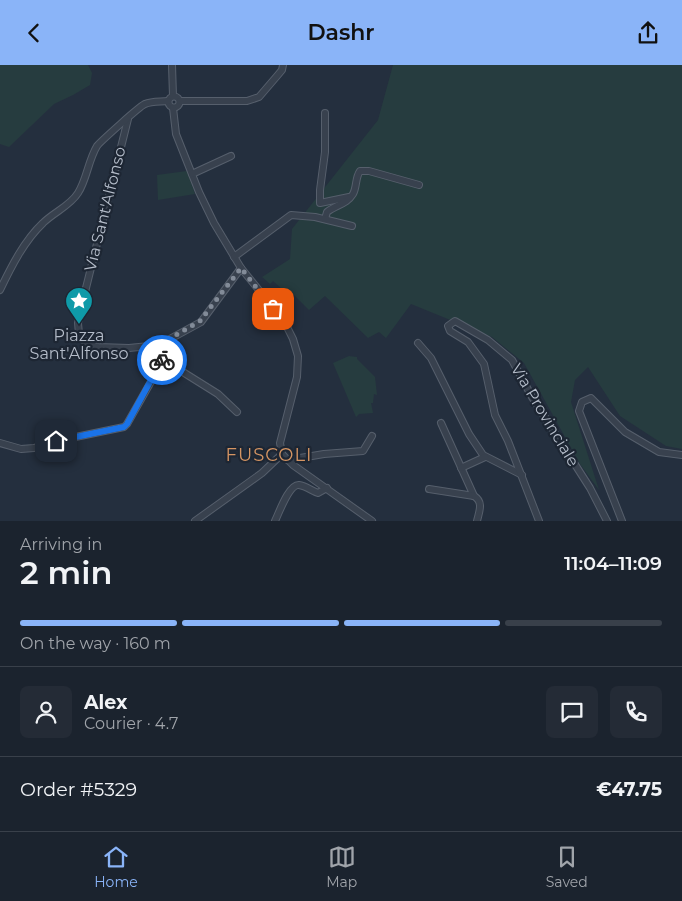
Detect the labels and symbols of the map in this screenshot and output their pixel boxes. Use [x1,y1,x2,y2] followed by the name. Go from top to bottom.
[80,145,130,273] street label: Via Sant'Alfonso
[64,286,94,325] place icon: Piazza Sant'Alfonso
[252,288,294,330] pin
[30,326,128,363] place label: Piazza Sant'Alfonso
[137,335,187,385] courier
[507,360,583,470] street label: Via Provinciale
[35,420,77,462] pin
[226,444,313,466] district label: FUSCOLI

